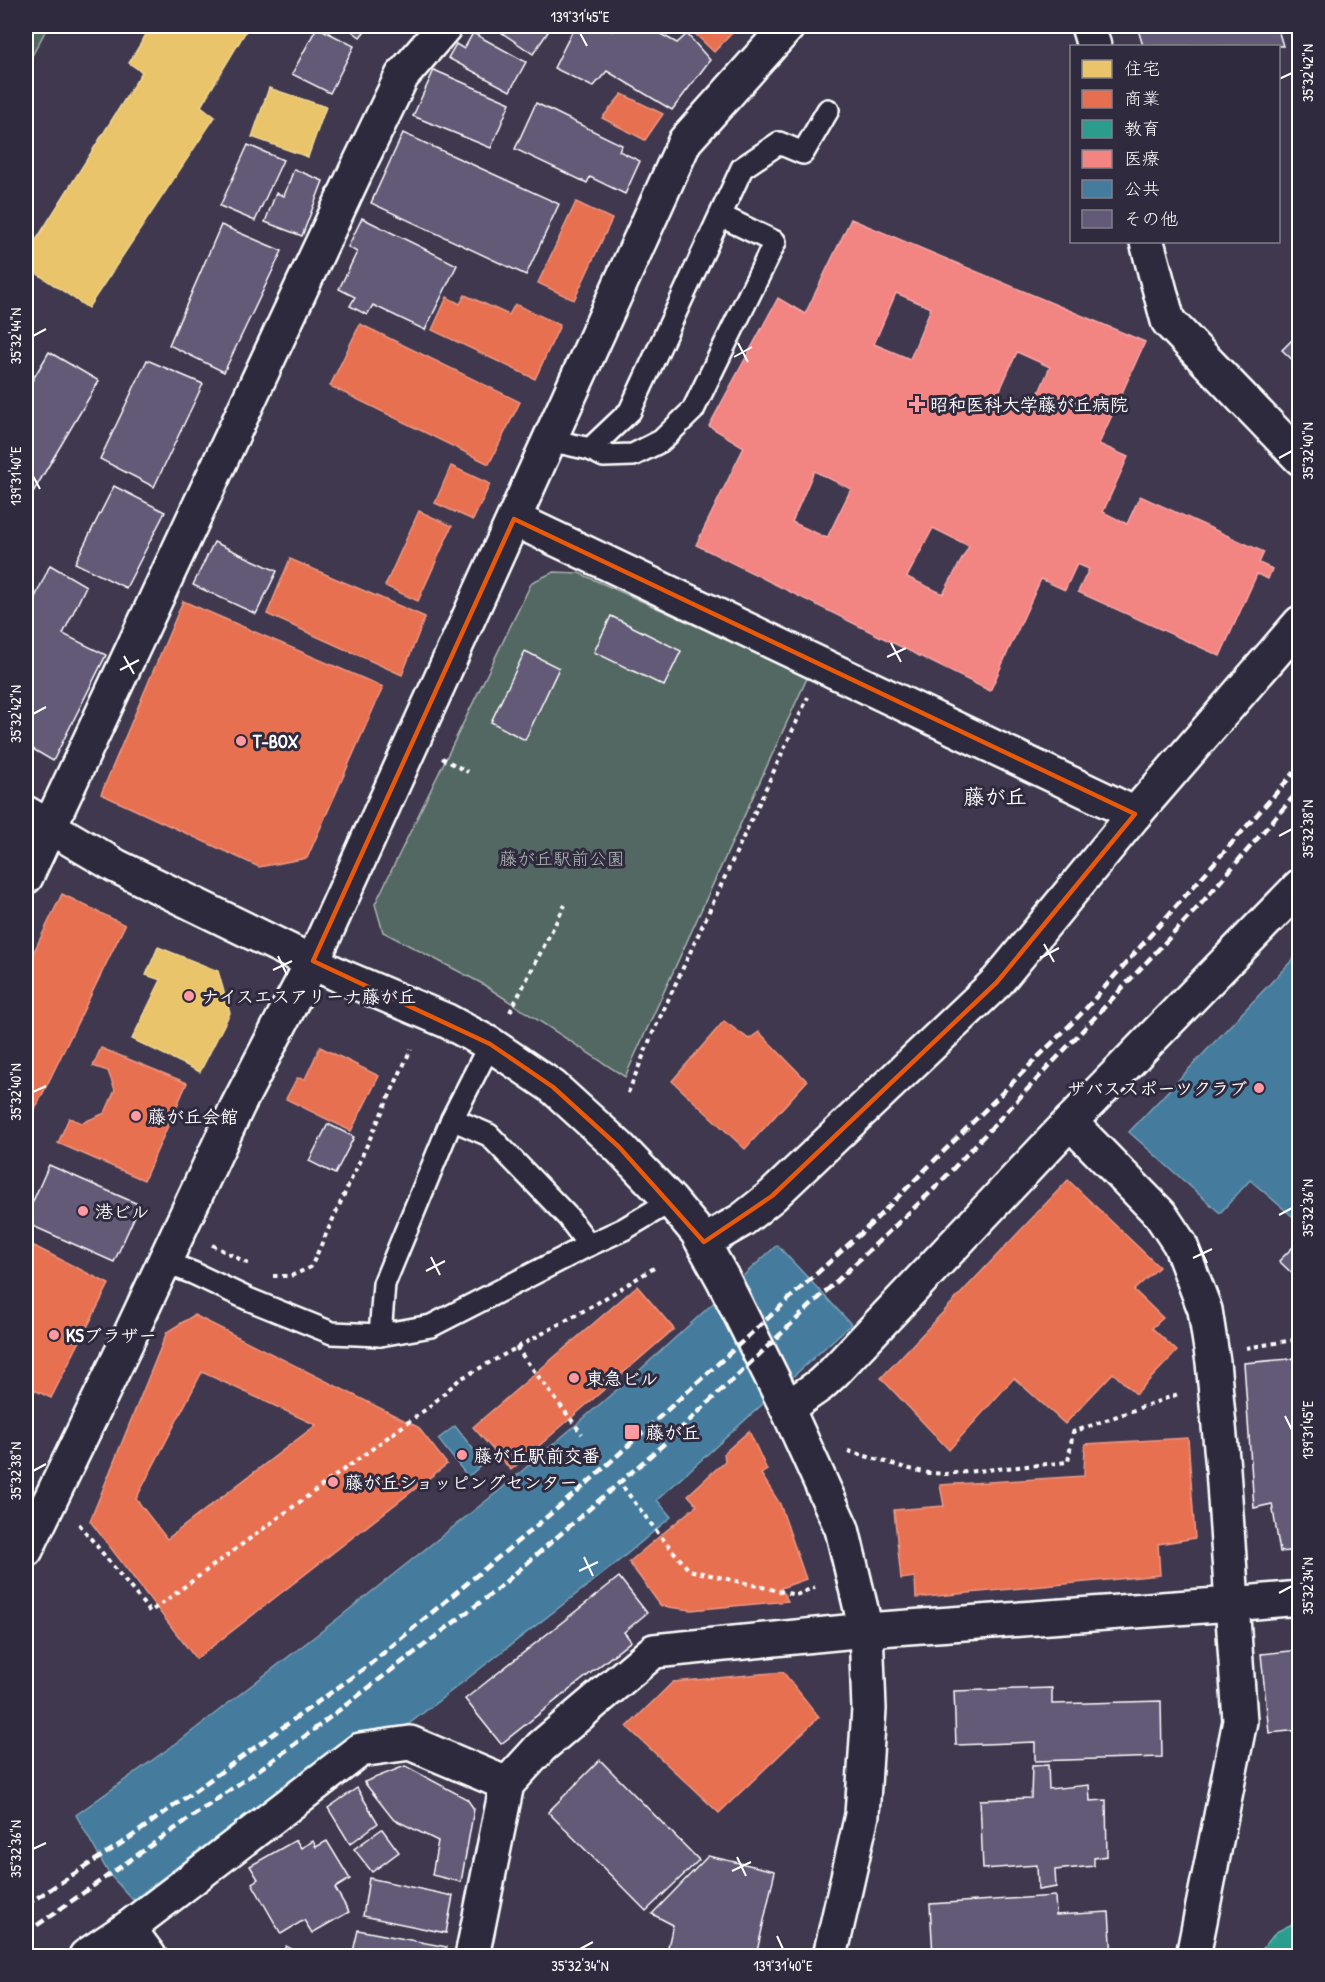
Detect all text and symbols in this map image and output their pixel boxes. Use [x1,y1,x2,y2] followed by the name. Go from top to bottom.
[551,6,610,27] text: 139°31'45"E
[1297,44,1318,102] text: 35°32'42"N
[1070,45,1280,243] legend
[1124,56,1160,81] text: 住宅
[1124,86,1160,111] text: 商業
[1124,116,1160,141] text: 教育
[1124,146,1160,171] text: 医療
[1124,176,1160,201] text: 公共
[1124,206,1178,231] text: その他
[5,308,26,364] text: 35°32'44"N
[930,392,1128,417] place label: 昭和医科大学藤が丘病院
[908,395,926,413] marker: 昭和医科大学藤が丘病院
[1297,422,1318,480] text: 35°32'40"N
[5,446,26,506] text: 139°31'40"E
[5,685,26,743] text: 35°32'42"N
[252,729,299,754] place label: T-BOX
[234,734,248,748] marker: T-BOX
[964,782,1027,811] district label: 藤が丘
[1297,800,1318,858] text: 35°32'38"N
[499,846,625,871] park label: 藤が丘駅前公園
[201,984,416,1009] place label: ナイスエスアリーナ藤が丘
[182,989,196,1003] marker: ナイスエスアリーナ藤が丘
[5,1063,26,1121] text: 35°32'40"N
[1067,1076,1247,1101] place label: ザバススポーツクラブ
[1252,1081,1266,1095] marker: ザバススポーツクラブ
[148,1104,238,1129] place label: 藤が丘会館
[129,1109,143,1123] marker: 藤が丘会館
[1297,1179,1318,1237] text: 35°32'36"N
[95,1199,149,1224] place label: 港ビル
[76,1204,90,1218] marker: 港ビル
[66,1323,156,1348] place label: KSブラザー
[47,1328,61,1342] marker: KSブラザー
[586,1366,658,1391] place label: 東急ビル
[567,1371,581,1385] marker: 東急ビル
[1297,1400,1318,1459] text: 139°31'45"E
[646,1420,700,1445] place label: 藤が丘
[623,1423,641,1441] marker: 藤が丘
[5,1442,26,1500] text: 35°32'38"N
[474,1443,600,1468] place label: 藤が丘駅前交番
[455,1448,469,1462] marker: 藤が丘駅前交番
[345,1470,578,1495] place label: 藤が丘ショッピングセンター
[326,1475,340,1489] marker: 藤が丘ショッピングセンター
[1297,1557,1318,1615] text: 35°32'34"N
[5,1820,26,1878] text: 35°32'36"N
[551,1955,609,1976] text: 35°32'34"N
[753,1955,813,1976] text: 139°31'40"E

